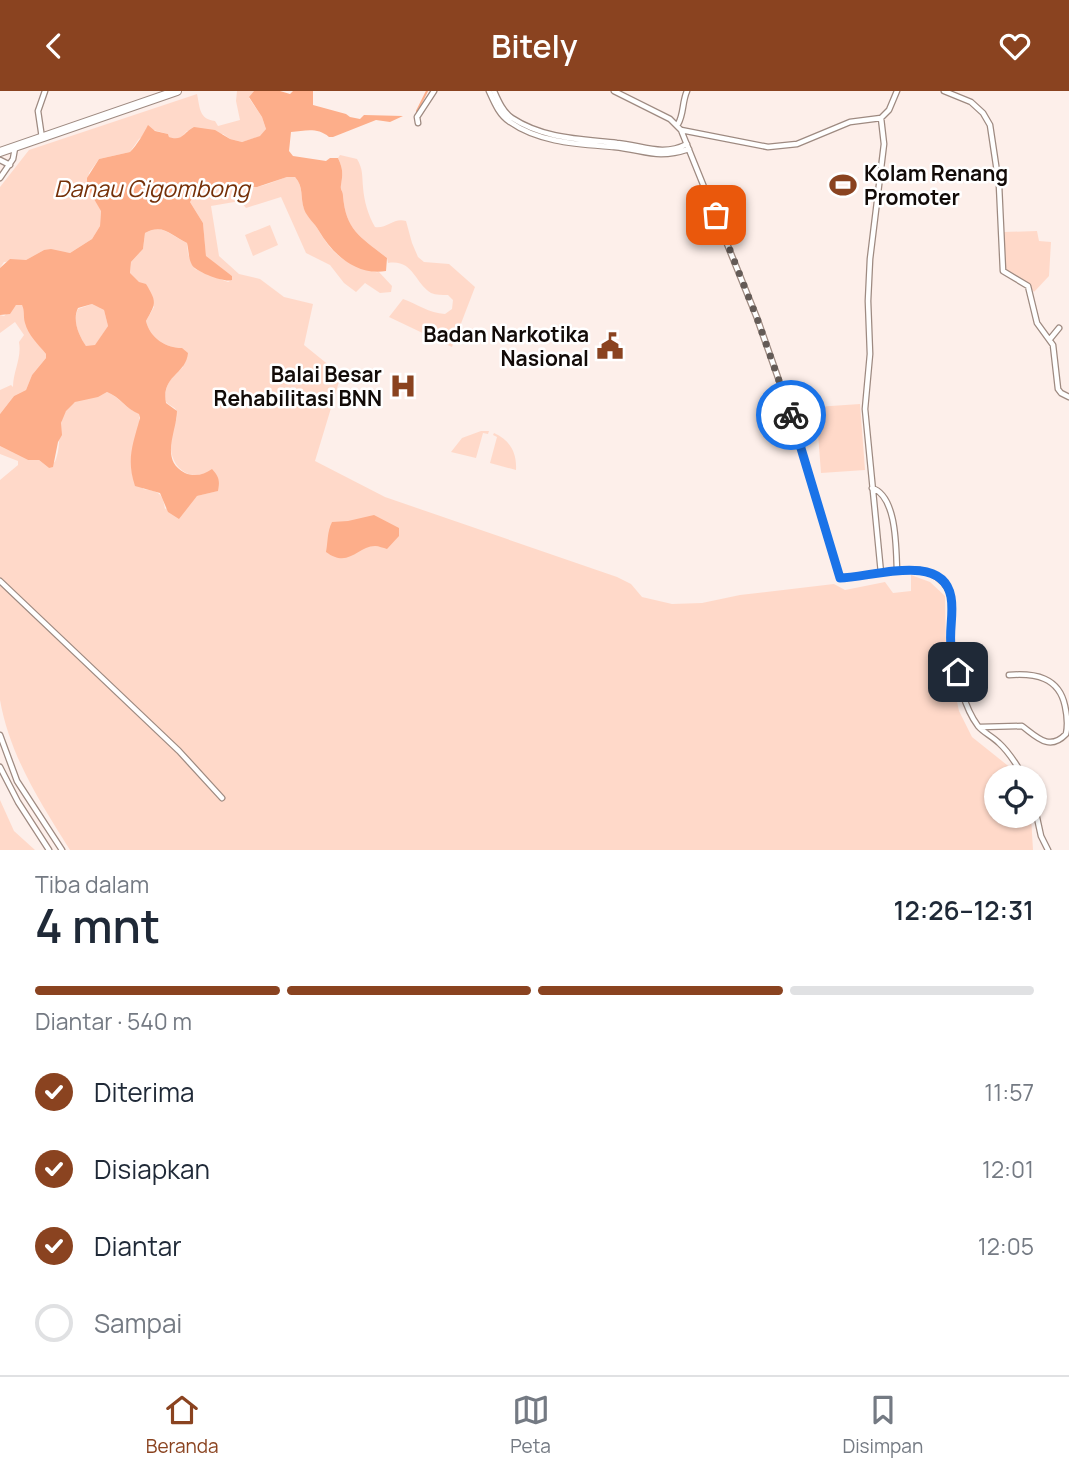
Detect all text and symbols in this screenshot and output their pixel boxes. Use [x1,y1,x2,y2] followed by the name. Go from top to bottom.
[491,24,578,68] text: Bitely
[35,27,73,65] icon: back
[996,27,1034,65] icon: heart
[864,159,1008,211] place label: Kolam Renang Promoter
[828,170,858,200] sports icon: Kolam Renang Promoter
[54,172,252,204] water label: Danau Cigombong
[686,185,746,245] pin
[697,196,735,234] icon: bag
[423,320,589,372] place label: Badan Narkotika Nasional
[595,331,625,361] public building icon: Badan Narkotika Nasional
[214,360,382,412] place label: Balai Besar Rehabilitasi BNN
[388,371,418,401] hospital icon: Balai Besar Rehabilitasi BNN
[756,380,826,450] courier
[772,396,810,434] icon: bike
[928,642,988,702] pin
[939,653,977,691] icon: home
[984,765,1047,828] map controls
[984,765,1047,828] button: locate
[35,868,149,900] text: Tiba dalam
[893,892,1034,928] text: 12:26–12:31
[35,894,160,957] text: 4 mnt
[35,1005,192,1037] text: Diantar · 540 m
[35,1073,73,1111] icon: check
[94,1074,195,1110] text: Diterima
[984,1076,1034,1108] text: 11:57
[35,1150,73,1188] icon: check
[94,1151,210,1187] text: Disiapkan
[982,1153,1034,1185] text: 12:01
[35,1227,73,1265] icon: check
[94,1228,182,1264] text: Diantar
[978,1230,1034,1262] text: 12:05
[94,1305,182,1341] text: Sampai
[146,1391,219,1459] tab: Beranda
[510,1391,551,1459] tab: Peta
[842,1391,923,1459] tab: Disimpan

